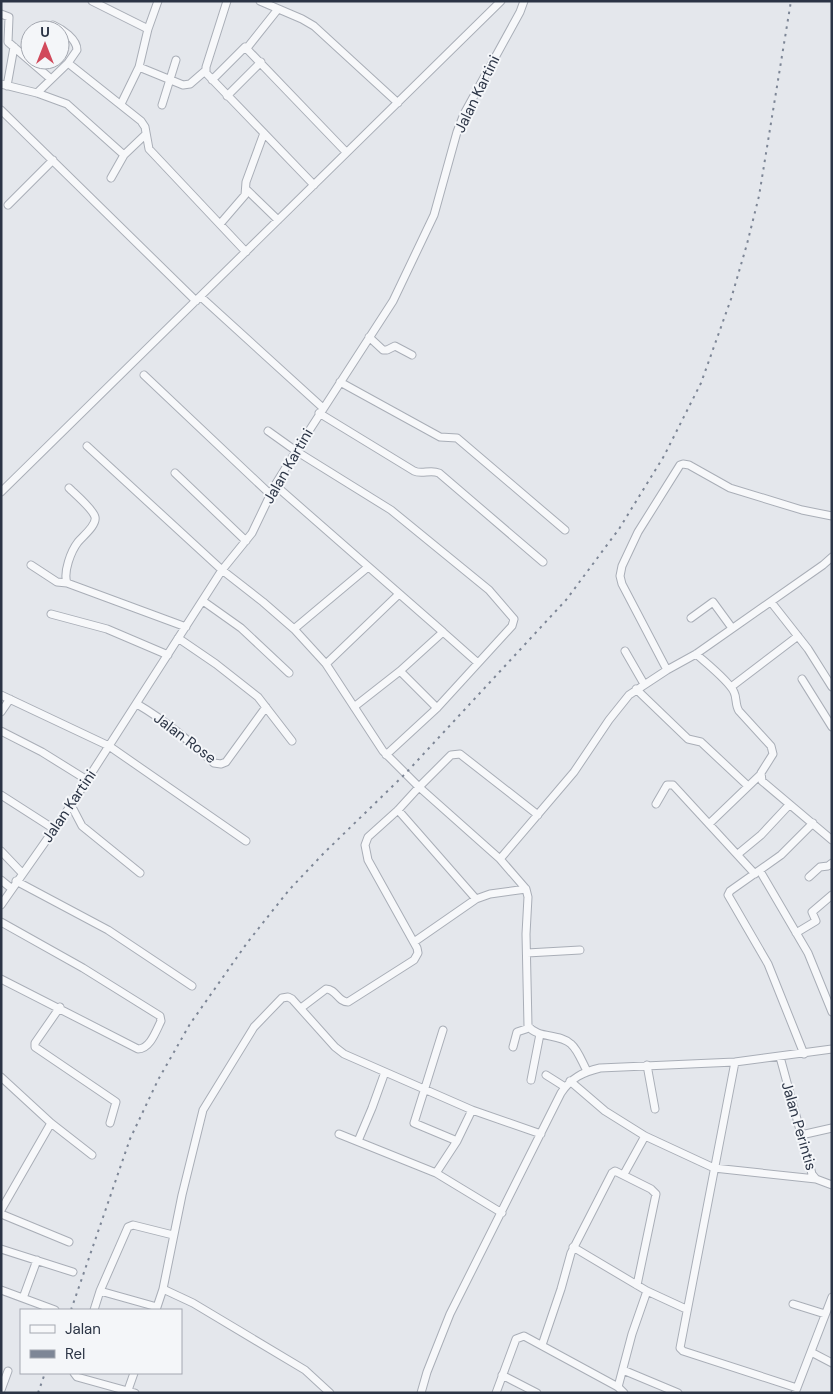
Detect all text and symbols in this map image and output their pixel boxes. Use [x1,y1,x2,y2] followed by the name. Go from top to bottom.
[20,20,70,70] north arrow
[40,23,50,41] text: U
[450,52,504,136] street label: Jalan Kartini
[258,425,318,507] street label: Jalan Kartini
[150,708,220,768] street label: Jalan Rose
[37,766,101,846] street label: Jalan Kartini
[777,1079,821,1173] street label: Jalan Perintis
[20,1309,182,1374] legend
[65,1319,101,1339] text: Jalan
[65,1344,85,1364] text: Rel

